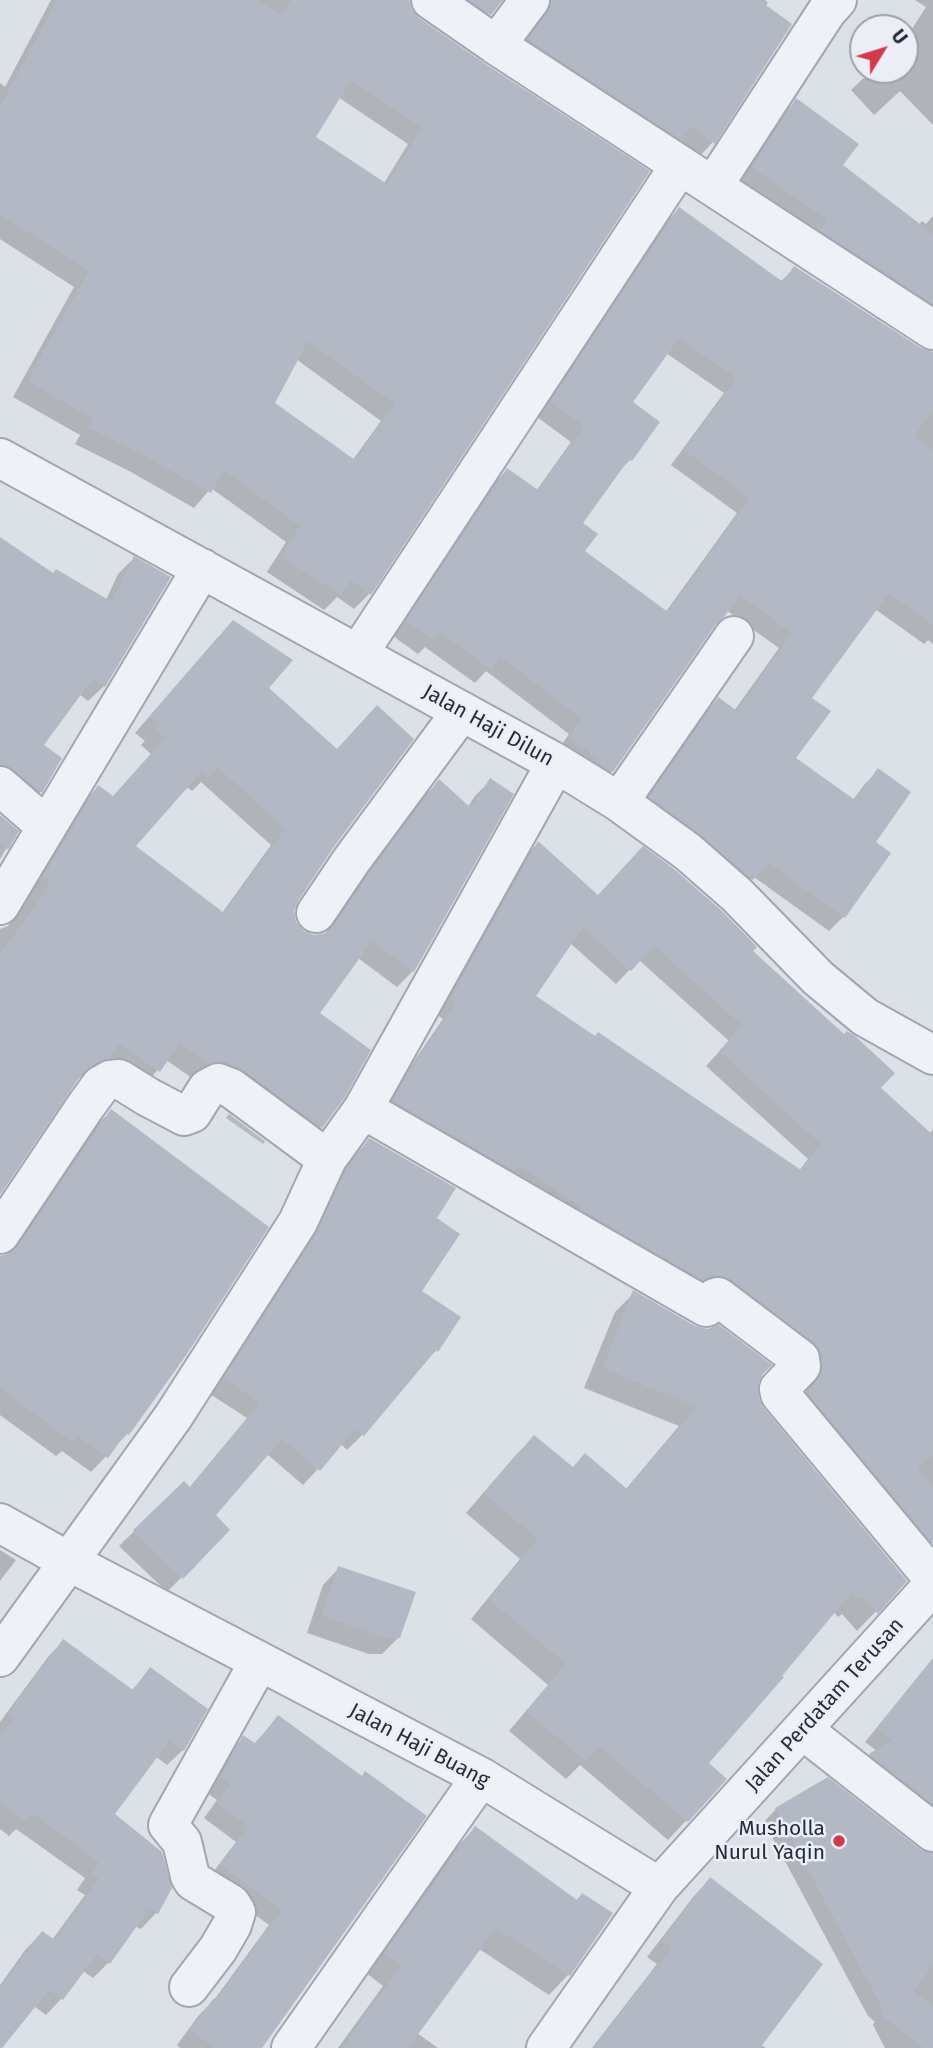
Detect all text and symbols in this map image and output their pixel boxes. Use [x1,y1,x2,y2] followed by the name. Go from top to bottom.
[849,14,919,84] north arrow
[886,25,912,49] text: U
[418,680,558,772] street label: Jalan Haji Dilun
[740,1613,910,1797] street label: Jalan Perdatam Terusan
[344,1698,494,1794] street label: Jalan Haji Buang
[714,1816,825,1866] place label: Musholla Nurul Yaqin
[831,1833,847,1849] marker: Musholla Nurul Yaqin

